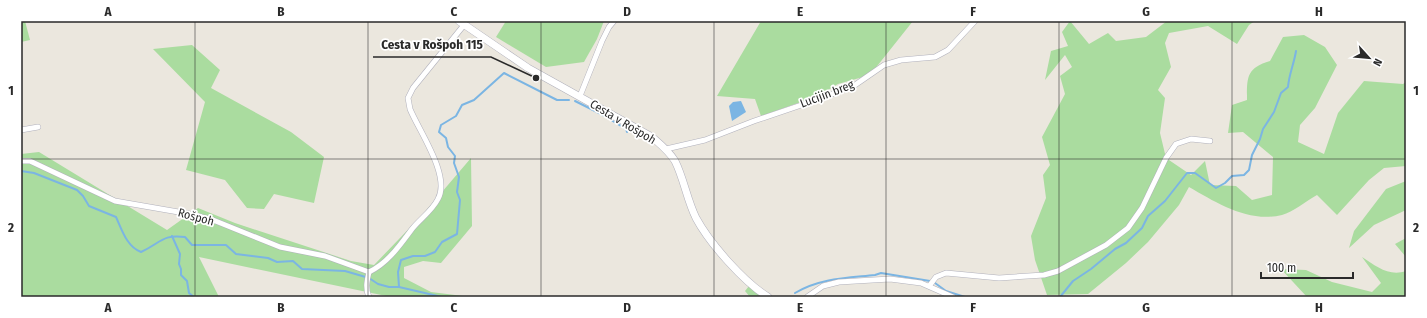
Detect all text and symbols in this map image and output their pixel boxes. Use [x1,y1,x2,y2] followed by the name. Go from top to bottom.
[103,4,112,19] text: A
[277,4,285,19] text: B
[451,4,458,19] text: C
[623,4,631,19] text: D
[797,4,803,19] text: E
[970,4,976,19] text: F
[1142,4,1150,19] text: G
[1315,4,1323,19] text: H
[373,32,491,57] callout: Cesta v Rošpoh 115
[381,37,483,52] text: Cesta v Rošpoh 115
[1349,38,1389,78] north arrow
[1370,56,1385,68] text: N
[798,77,856,111] street label: Lucijin breg
[8,83,14,98] text: 1
[1413,83,1419,98] text: 1
[587,97,659,147] street label: Cesta v Rošpoh
[176,205,216,229] street label: Rošpoh
[7,220,14,235] text: 2
[1412,220,1419,235] text: 2
[1261,254,1353,280] scale bar
[1267,261,1296,275] text: 100 m
[103,300,112,315] text: A
[277,300,285,315] text: B
[451,300,458,315] text: C
[623,300,631,315] text: D
[797,300,803,315] text: E
[970,300,976,315] text: F
[1142,300,1150,315] text: G
[1315,300,1323,315] text: H

